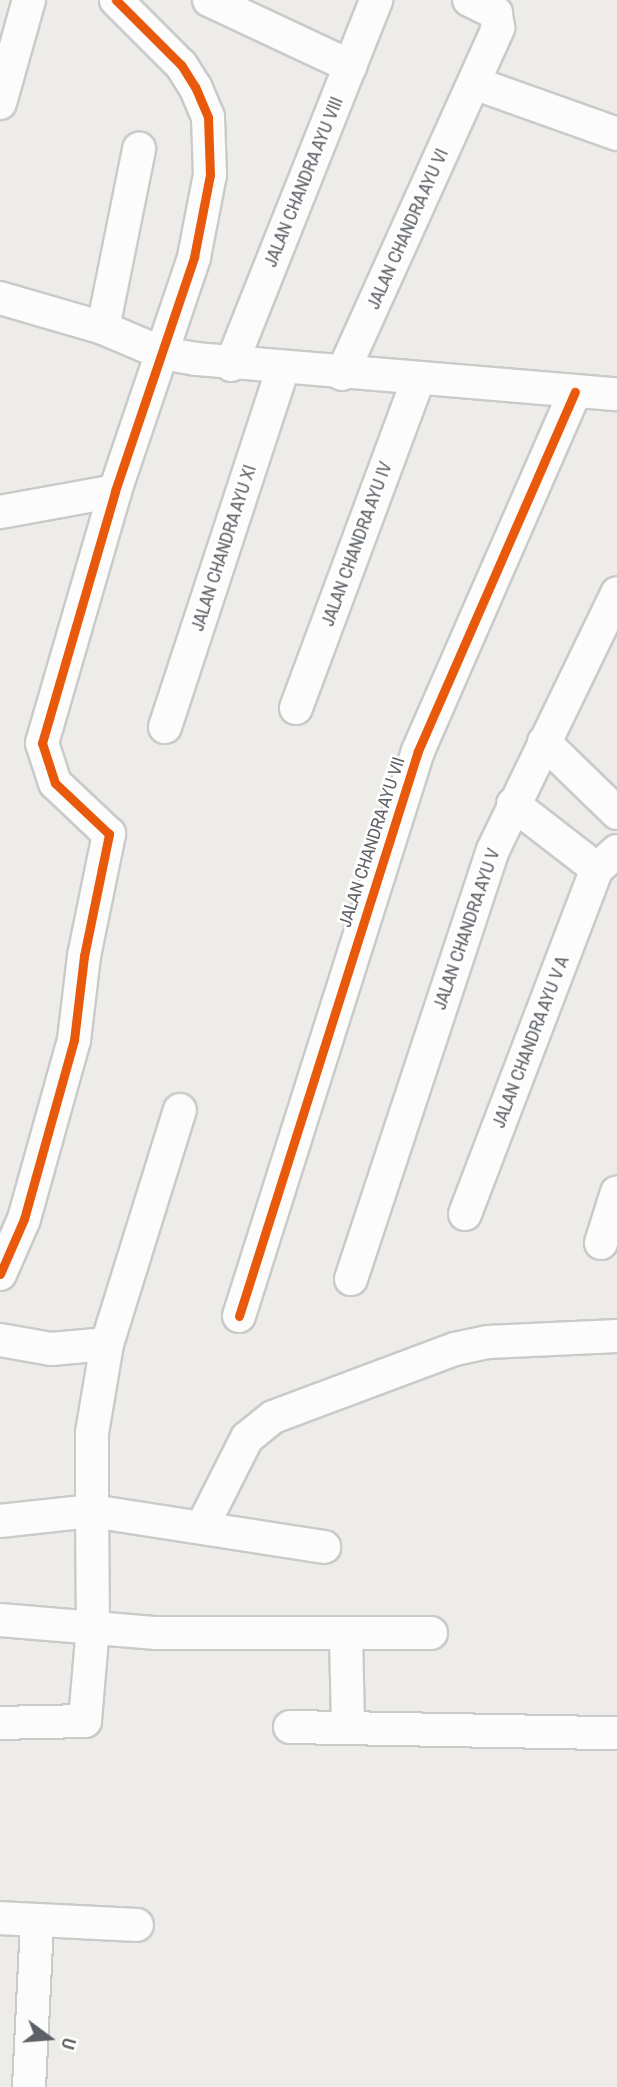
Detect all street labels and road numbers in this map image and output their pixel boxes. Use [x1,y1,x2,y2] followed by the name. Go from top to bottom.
[260,93,348,271] street label: JALAN CHANDRA AYU VIII
[363,145,453,313] street label: JALAN CHANDRA AYU VI
[317,458,397,630] street label: JALAN CHANDRA AYU IV
[187,462,261,634] street label: JALAN CHANDRA AYU XI
[334,754,410,930] street label: JALAN CHANDRA AYU VII
[429,845,505,1013] street label: JALAN CHANDRA AYU V
[488,952,574,1132] street label: JALAN CHANDRA AYU V A

